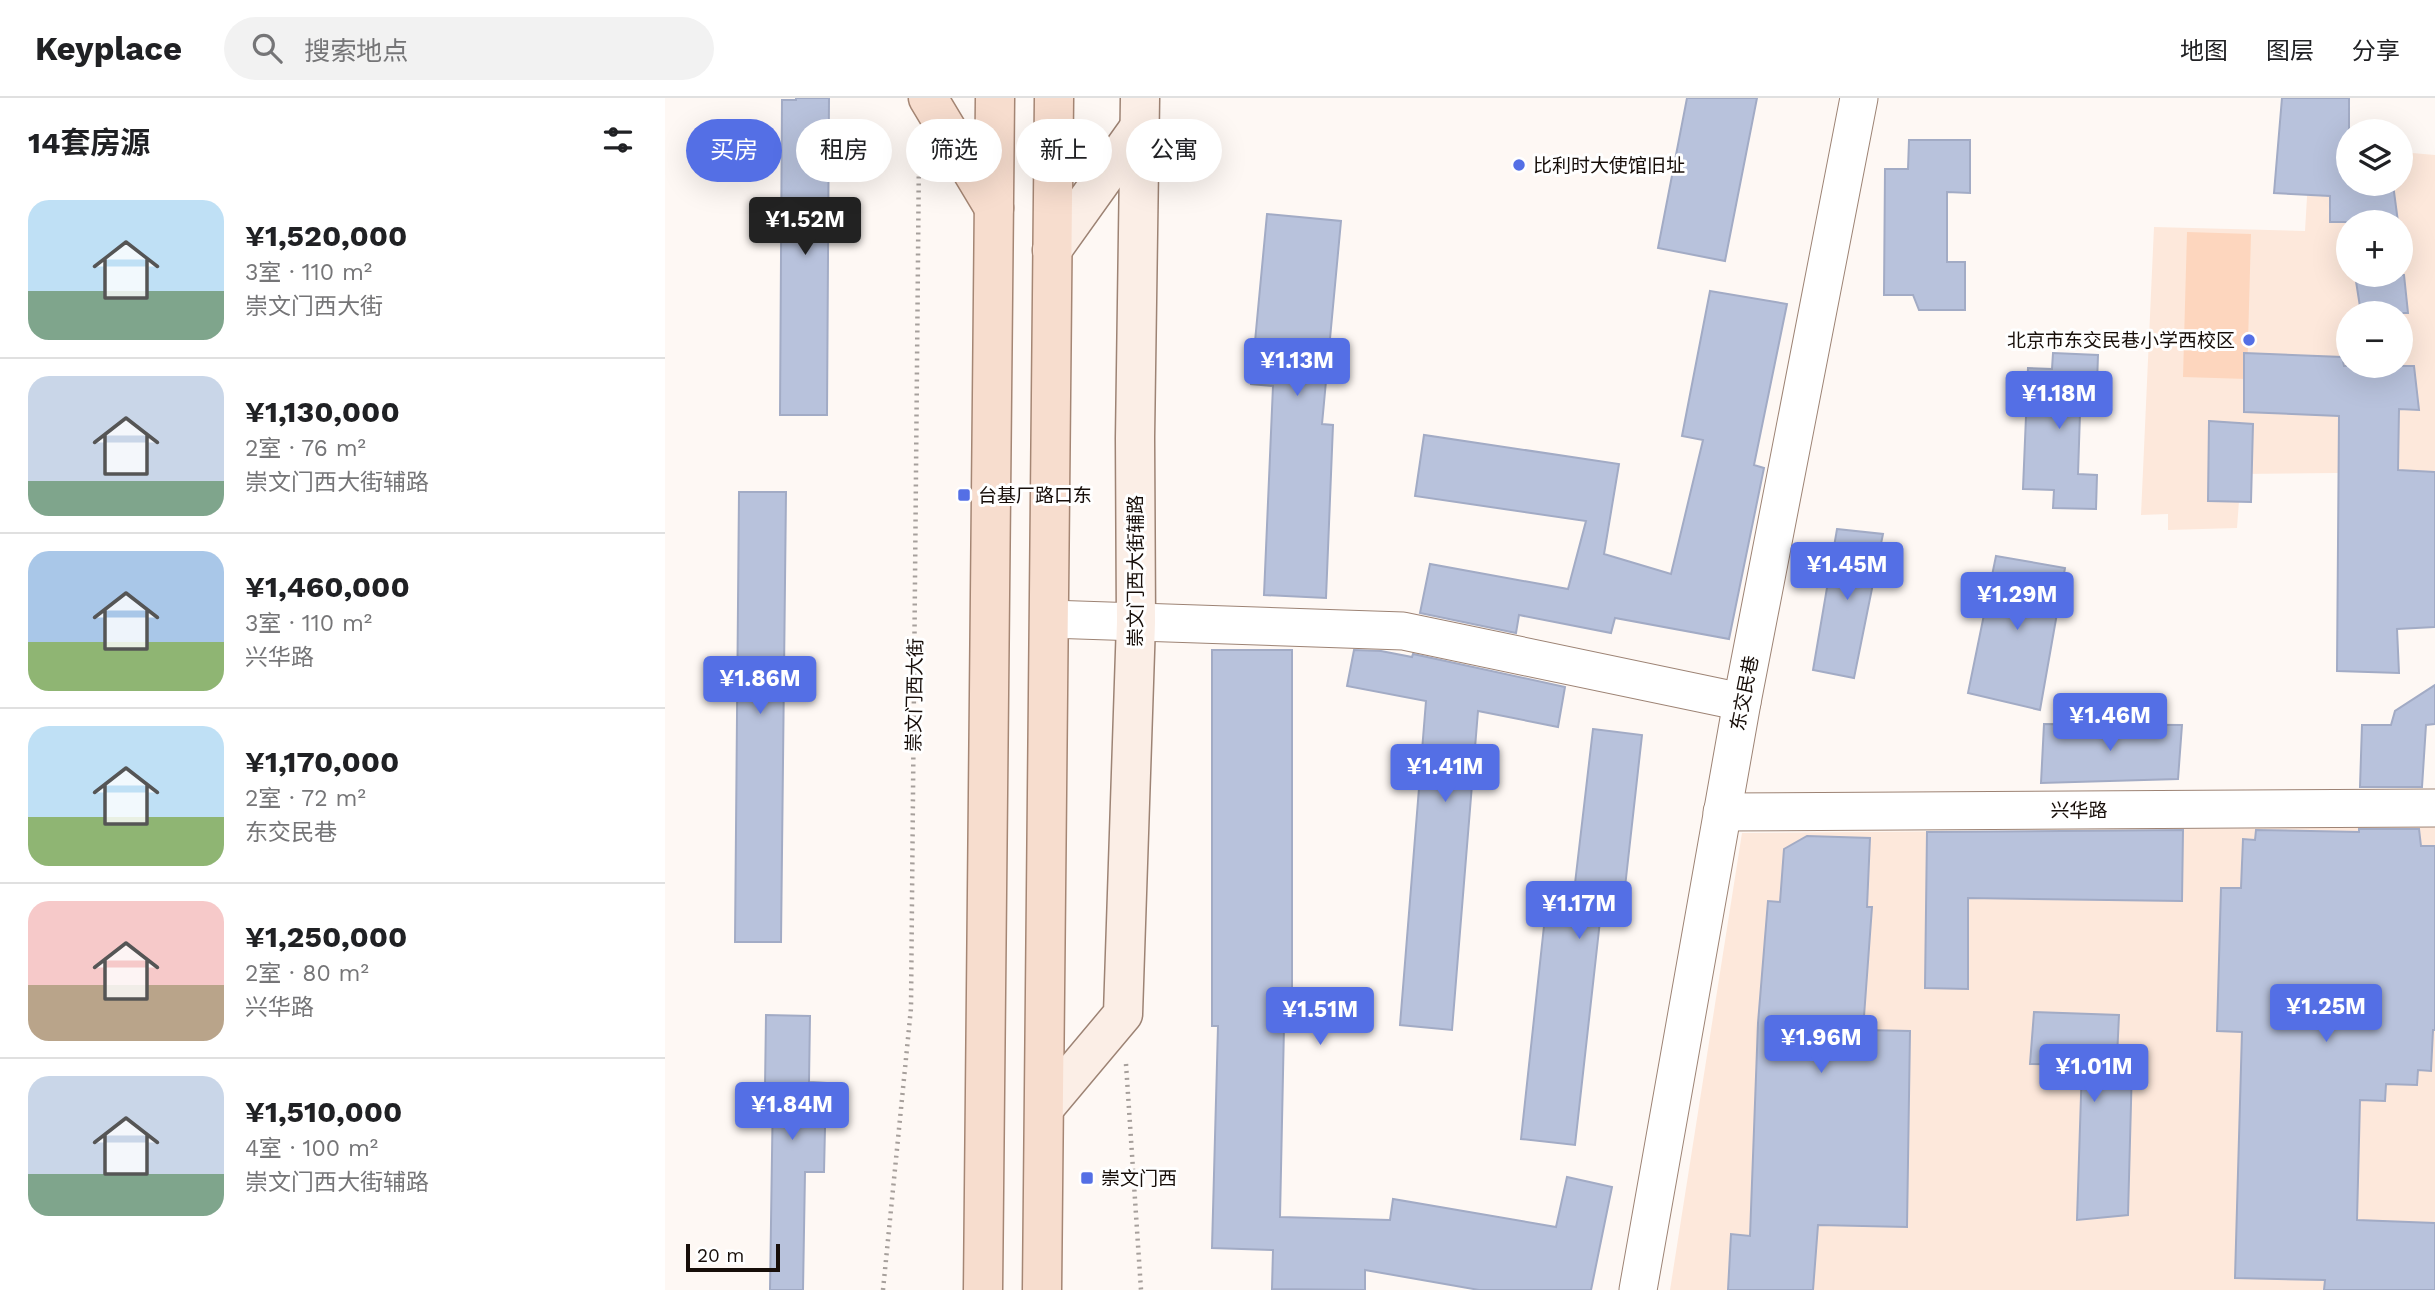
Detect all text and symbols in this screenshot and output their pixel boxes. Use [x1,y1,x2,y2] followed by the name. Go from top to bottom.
[224,17,714,80] search box
[35,29,182,68] text: Keyplace
[248,29,286,67] icon: search
[304,36,408,66] text: 搜索地点
[2180,37,2228,65] text: 地图
[2266,37,2314,65] text: 图层
[2352,37,2400,65] text: 分享
[686,119,782,182] chip: 买房
[796,119,892,182] chip: 租房
[906,119,1002,182] chip: 筛选
[1016,119,1112,182] chip: 新上
[1126,119,1222,182] chip: 公寓
[2336,119,2413,378] map controls
[2336,119,2413,196] button: layers
[599,121,637,159] icon: filters
[28,125,150,160] text: 14套房源
[1533,154,1685,177] place label: 比利时大使馆旧址
[1511,157,1527,173] marker: 比利时大使馆旧址
[748,198,862,257] pin: ¥1.52M
[765,206,845,233] text: ¥1.52M
[2336,210,2413,287] button: +
[245,218,407,253] text: ¥1,520,000
[84,228,168,312] icon: home
[245,259,372,286] text: 3室 · 110 m²
[245,293,383,320] text: 崇文门西大街
[2336,301,2413,378] button: −
[2007,329,2235,352] place label: 北京市东交民巷小学西校区
[2241,332,2257,348] marker: 北京市东交民巷小学西校区
[1240,338,1354,398] pin: ¥1.13M
[1260,347,1334,374] text: ¥1.13M
[2002,372,2116,431] pin: ¥1.18M
[2022,380,2096,407] text: ¥1.18M
[245,394,400,429] text: ¥1,130,000
[84,404,168,488] icon: home
[245,435,366,462] text: 2室 · 76 m²
[245,469,429,496] text: 崇文门西大街辅路
[978,484,1092,507] place label: 台基厂路口东
[956,487,972,503] marker: 台基厂路口东
[1124,495,1147,647] street label: 崇文门西大街辅路
[1790,542,1904,602] pin: ¥1.45M
[1806,551,1888,578] text: ¥1.45M
[245,569,410,604] text: ¥1,460,000
[1960,573,2074,632] pin: ¥1.29M
[84,579,168,663] icon: home
[1977,581,2057,608] text: ¥1.29M
[245,610,372,637] text: 3室 · 110 m²
[902,638,927,752] street label: 崇文门西大街
[245,644,314,671] text: 兴华路
[1726,654,1763,733] street label: 东交民巷
[703,656,817,716] pin: ¥1.86M
[719,665,801,692] text: ¥1.86M
[2053,694,2167,753] pin: ¥1.46M
[2069,702,2151,729] text: ¥1.46M
[245,744,399,779] text: ¥1,170,000
[1388,744,1502,804] pin: ¥1.41M
[1407,753,1483,780] text: ¥1.41M
[84,754,168,838] icon: home
[245,785,366,812] text: 2室 · 72 m²
[2050,799,2108,822] street label: 兴华路
[245,819,337,846] text: 东交民巷
[1522,882,1636,941] pin: ¥1.17M
[1542,890,1616,917] text: ¥1.17M
[245,919,407,954] text: ¥1,250,000
[84,929,168,1013] icon: home
[245,960,369,987] text: 2室 · 80 m²
[2269,984,2383,1044] pin: ¥1.25M
[1263,988,1377,1047] pin: ¥1.51M
[2286,993,2366,1020] text: ¥1.25M
[245,994,314,1021] text: 兴华路
[1282,996,1358,1023] text: ¥1.51M
[1764,1016,1878,1075] pin: ¥1.96M
[1780,1024,1862,1051] text: ¥1.96M
[2037,1044,2151,1104] pin: ¥1.01M
[2055,1053,2133,1080] text: ¥1.01M
[735,1082,849,1142] pin: ¥1.84M
[751,1091,833,1118] text: ¥1.84M
[245,1094,402,1129] text: ¥1,510,000
[84,1104,168,1188] icon: home
[245,1135,378,1162] text: 4室 · 100 m²
[1101,1167,1177,1190] place label: 崇文门西
[245,1169,429,1196] text: 崇文门西大街辅路
[1079,1170,1095,1186] marker: 崇文门西
[686,1241,781,1273] scale bar
[697,1244,744,1267] text: 20 m

